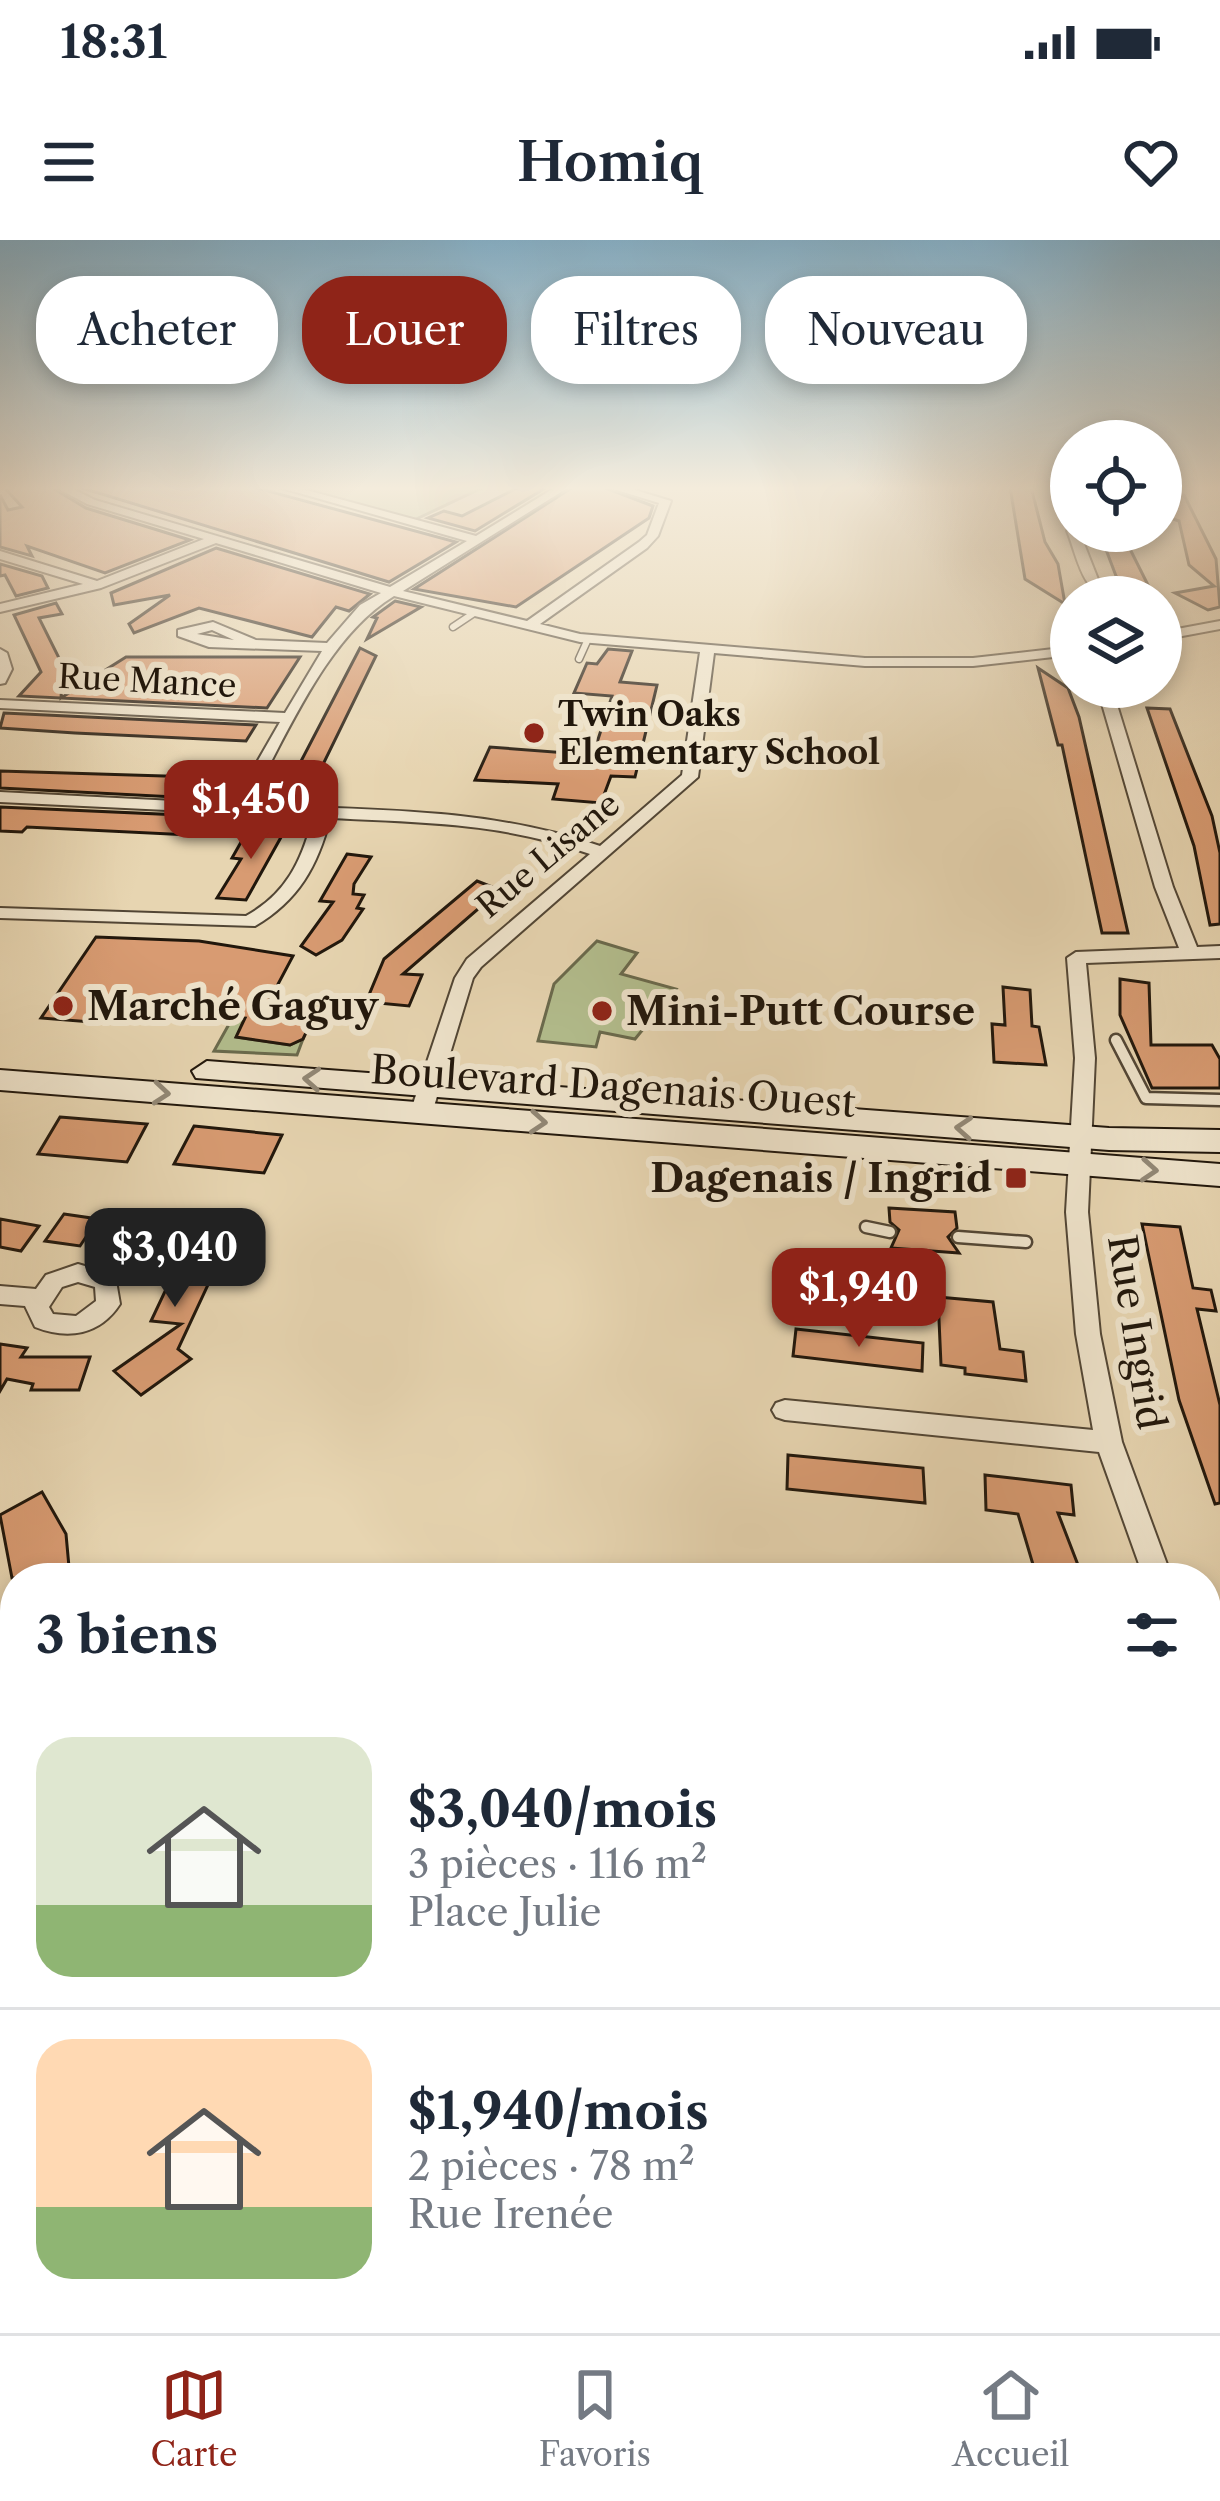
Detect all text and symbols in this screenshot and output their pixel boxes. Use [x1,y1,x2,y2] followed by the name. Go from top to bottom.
[60,14,167,70] text: 18:31
[36,129,102,195] icon: menu
[517,129,703,195] text: Homiq
[1118,129,1184,195] icon: heart
[36,276,278,384] chip: Acheter
[302,276,507,384] chip: Louer
[531,276,741,384] chip: Filtres
[765,276,1027,384] chip: Nouveau
[1050,420,1182,708] map controls
[1050,420,1182,552] button: locate
[1050,576,1182,708] button: layers
[57,656,237,706] street label: Rue Mance
[558,694,880,773] place label: Twin Oaks Elementary School
[521,720,547,746] marker: Twin Oaks Elementary School
[153,760,349,862] pin: $1,450
[191,775,311,823] text: $1,450
[468,783,628,927] street label: Rue Lisane
[87,982,379,1030] place label: Marché Gaguy
[626,987,975,1035] place label: Mini-Putt Course
[50,993,76,1019] marker: Marché Gaguy
[589,998,615,1024] marker: Mini-Putt Course
[369,1045,857,1127] street label: Boulevard Dagenais Ouest
[302,1066,321,1092] one-way arrow
[152,1079,171,1105] one-way arrow
[529,1108,548,1134] one-way arrow
[954,1115,973,1141] one-way arrow
[650,1154,992,1202] place label: Dagenais / Ingrid
[1140,1156,1159,1182] one-way arrow
[1003,1165,1029,1191] marker: Dagenais / Ingrid
[77,1208,273,1310] pin: $3,040
[112,1223,238,1271] text: $3,040
[1098,1231,1176,1433] street label: Rue Ingrid
[761,1248,957,1350] pin: $1,940
[799,1263,919,1311] text: $1,940
[1119,1602,1185,1668] icon: filters
[36,1604,218,1666] text: 3 biens
[408,1778,717,1840] text: $3,040/mois
[132,1785,276,1929] icon: home
[408,1840,707,1888] text: 3 pièces · 116 m²
[408,1888,601,1936] text: Place Julie
[408,2080,709,2142] text: $1,940/mois
[132,2087,276,2231] icon: home
[408,2142,695,2190] text: 2 pièces · 78 m²
[408,2190,613,2238] text: Rue Irenée
[151,2362,237,2475] tab: Carte
[539,2362,651,2475] tab: Favoris
[952,2362,1069,2475] tab: Accueil

